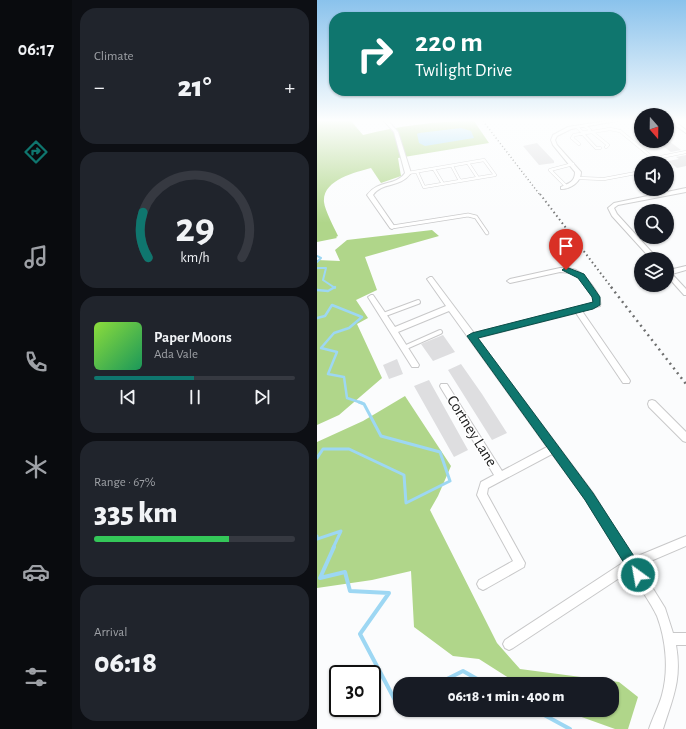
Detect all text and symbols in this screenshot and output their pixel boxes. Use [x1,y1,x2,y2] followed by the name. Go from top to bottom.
[349,28,401,80] icon: right
[415,29,483,57] text: 220 m
[18,41,54,59] text: 06:17
[94,50,133,63] text: Climate
[415,62,512,80] text: Twilight Drive
[177,72,212,102] text: 21°
[94,76,105,98] text: −
[284,76,295,98] text: +
[634,108,674,148] north arrow
[634,108,674,292] map controls
[22,138,50,166] icon: directions
[634,156,674,196] button: sound
[634,204,674,244] button: search
[175,208,214,249] text: 29
[549,229,583,270] pin
[555,235,577,257] icon: arrive
[22,243,50,271] icon: music
[180,251,209,265] text: km/h
[634,252,674,292] button: layers
[154,330,232,345] text: Paper Moons
[22,348,50,376] icon: phone
[154,348,198,361] text: Ada Vale
[117,386,139,408] icon: previous
[184,386,206,408] icon: pause
[251,386,273,408] icon: next
[443,393,500,470] street label: Cortney Lane
[22,453,50,481] icon: climate
[94,476,155,489] text: Range · 67%
[94,498,178,528] text: 335 km
[617,554,659,596] position arrow
[22,558,50,586] icon: car
[94,626,127,639] text: Arrival
[94,648,157,678] text: 06:18
[22,663,50,691] icon: filters
[329,665,381,717] speed limit sign: 30
[448,689,564,704] text: 06:18 · 1 min · 400 m

